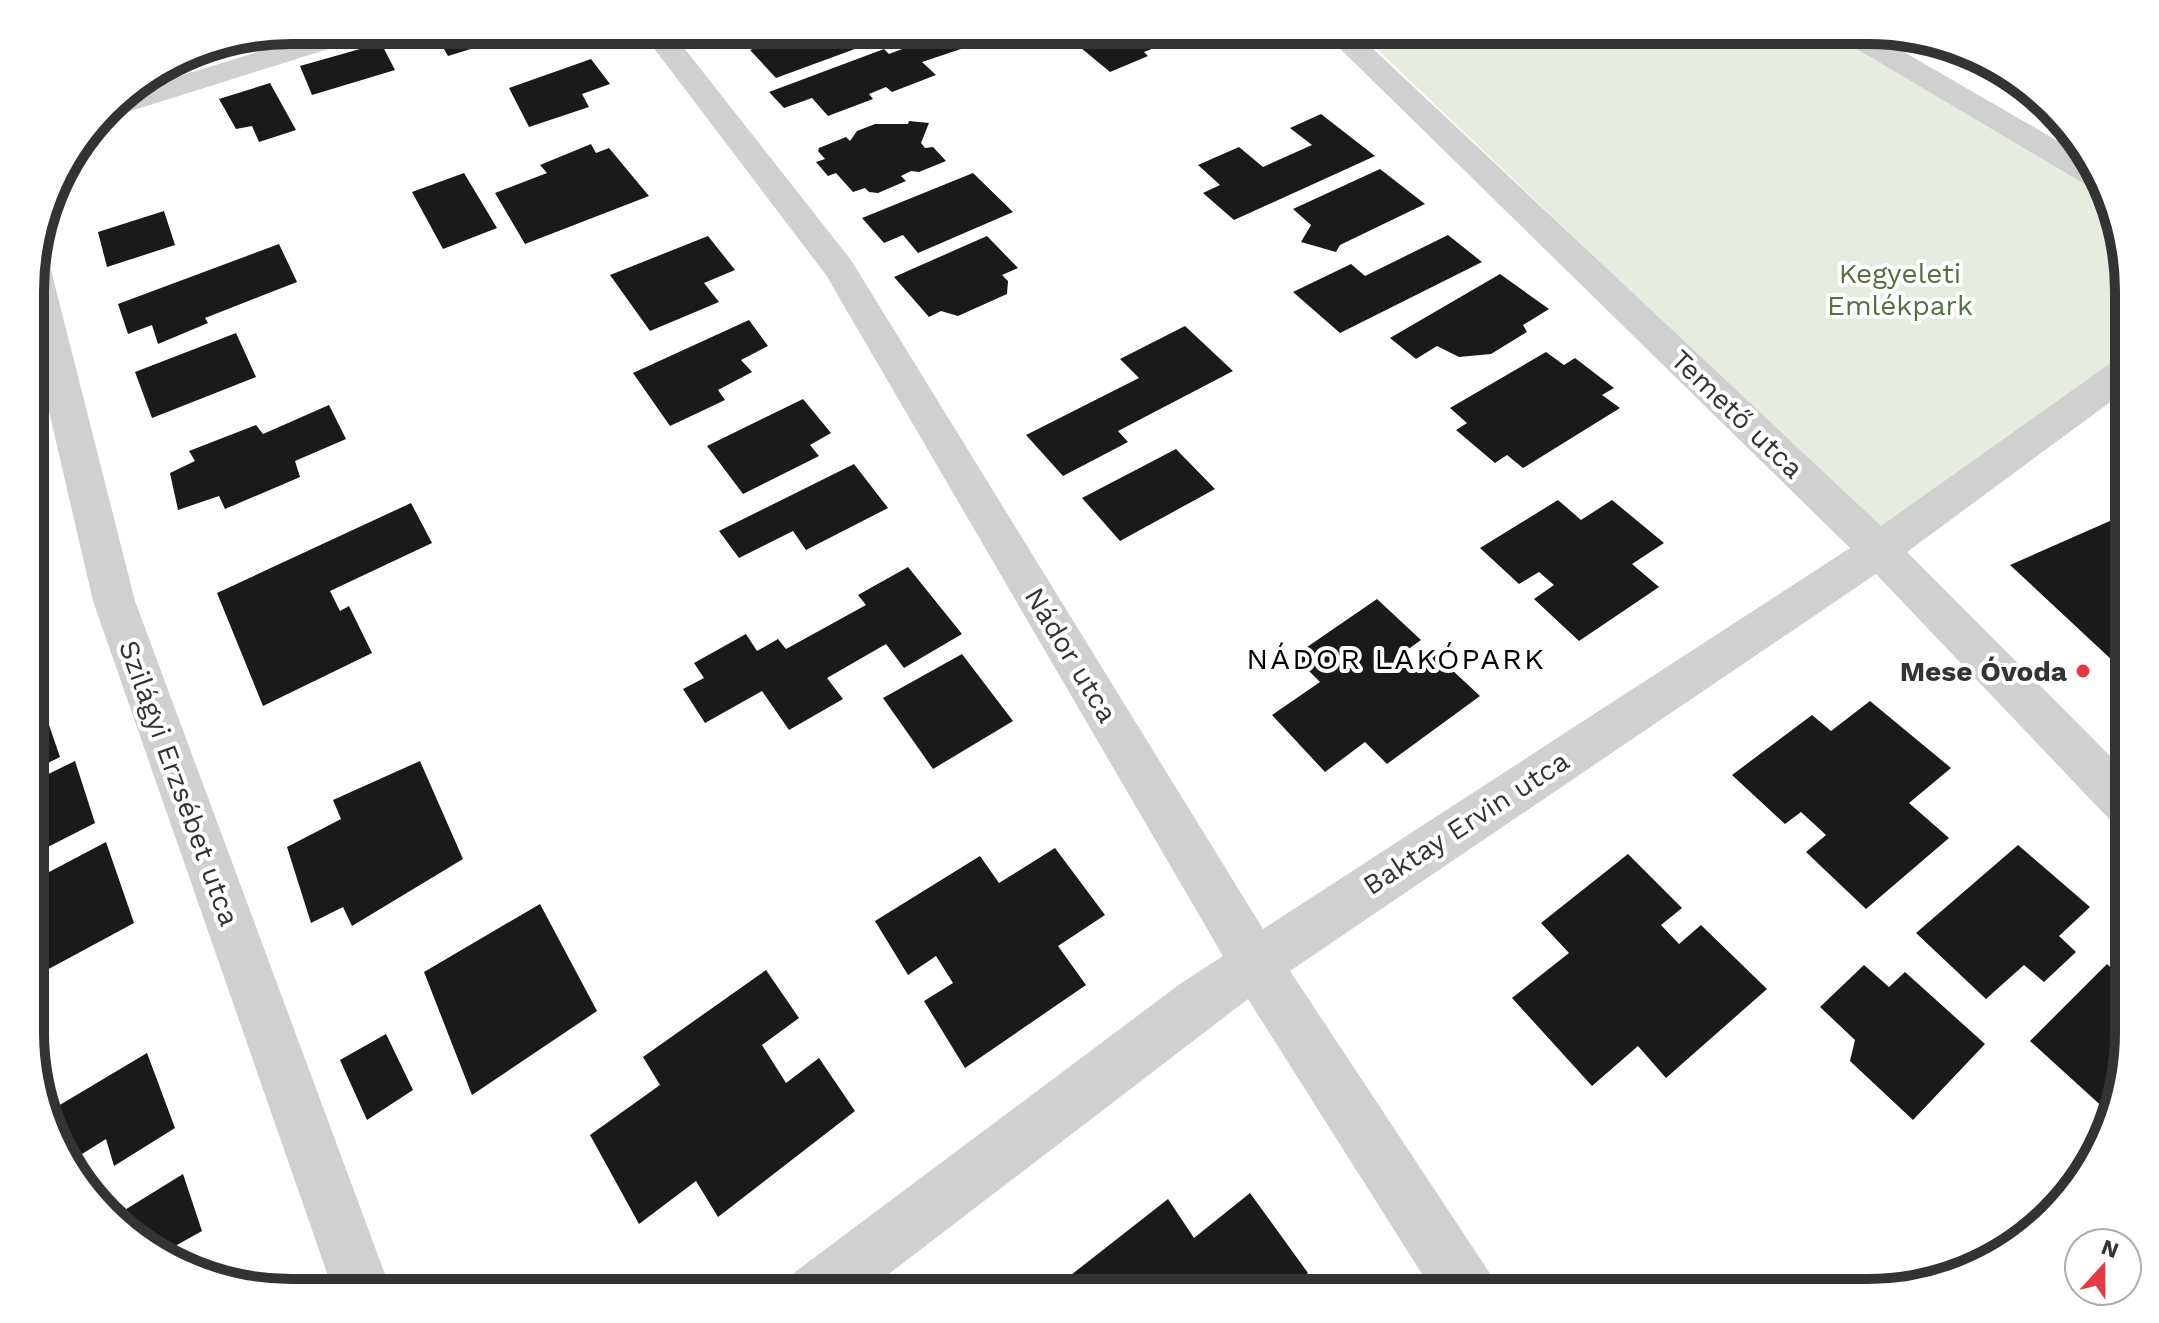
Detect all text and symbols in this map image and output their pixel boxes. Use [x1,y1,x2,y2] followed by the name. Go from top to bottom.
[1827,257,1973,322] park label: Kegyeleti Emlékpark
[1664,343,1810,485] street label: Temető utca
[1018,582,1124,729] street label: Nádor utca
[112,636,246,930] street label: Szilágyi Erzsébet utca
[1246,641,1546,676] district label: NÁDOR LAKÓPARK
[1900,655,2068,688] place label: Mese Óvoda
[2074,662,2092,680] marker: Mese Óvoda
[1357,744,1575,902] street label: Baktay Ervin utca
[2063,1227,2143,1307] north arrow
[2098,1234,2122,1263] text: N

